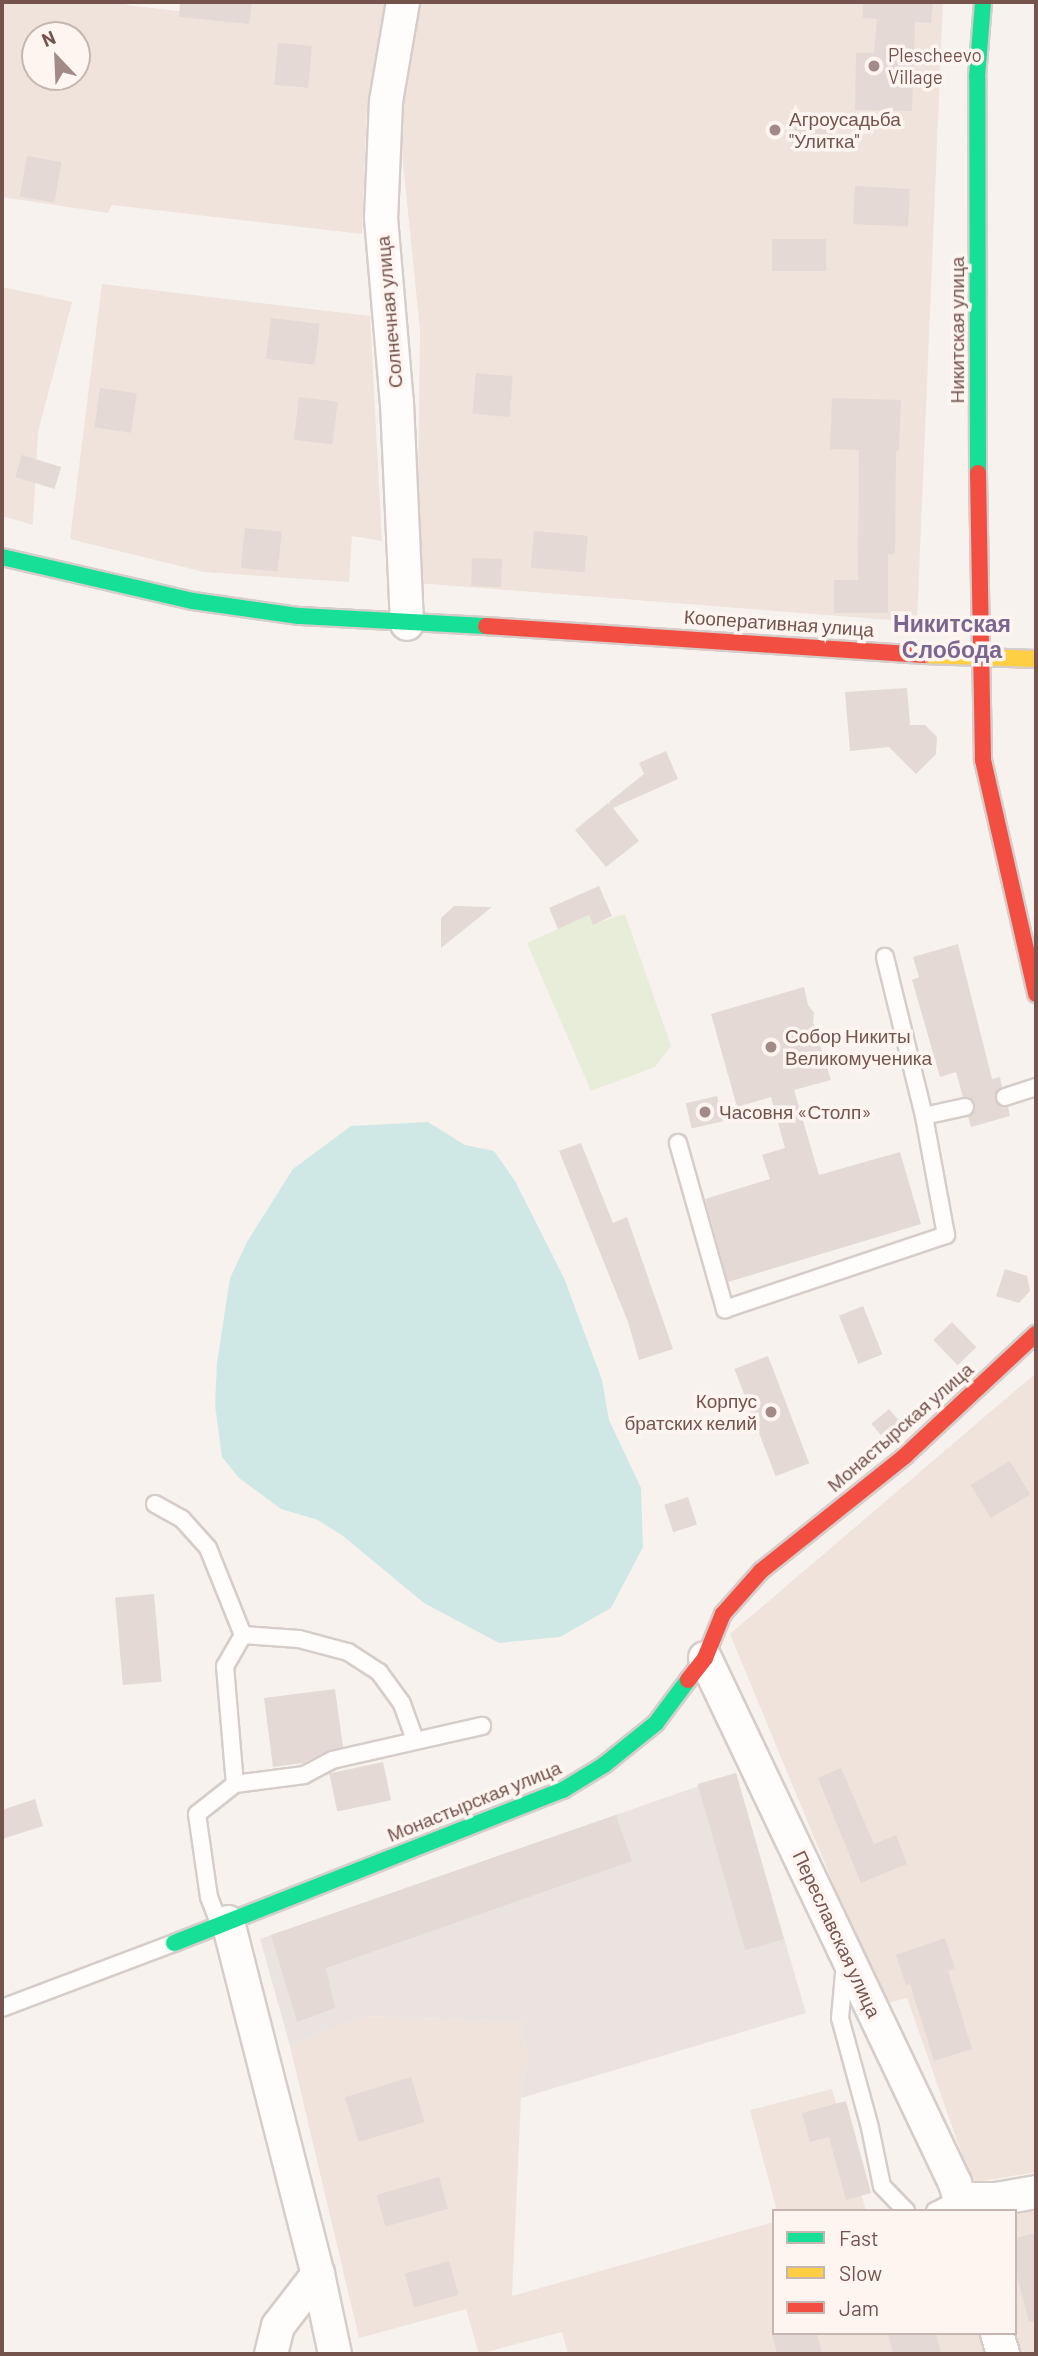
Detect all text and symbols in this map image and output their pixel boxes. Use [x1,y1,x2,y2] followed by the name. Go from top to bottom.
[21,21,91,91] north arrow
[38,25,59,51] text: N
[888,44,982,88] place label: Plescheevo Village
[866,58,882,74] marker: Plescheevo Village
[789,108,901,152] place label: Агроусадьба "Улитка"
[767,122,783,138] marker: Агроусадьба "Улитка"
[371,235,407,389] street label: Солнечная улица
[946,257,968,403] street label: Никитская улица
[683,605,875,641] street label: Кооперативная улица
[893,609,1011,663] district label: Никитская Слобода
[785,1025,932,1069] place label: Собор Никиты Великомученика
[763,1039,779,1055] marker: Собор Никиты Великомученика
[719,1101,871,1123] place label: Часовня «Столп»
[697,1104,713,1120] marker: Часовня «Столп»
[823,1358,977,1496] street label: Монастырская улица
[624,1390,757,1434] place label: Корпус братских келий
[763,1404,779,1420] marker: Корпус братских келий
[384,1756,564,1846] street label: Монастырская улица
[788,1847,886,2021] street label: Переславская улица
[772,2209,1017,2335] legend
[839,2225,879,2250] text: Fast
[839,2260,882,2285] text: Slow
[839,2295,879,2320] text: Jam

